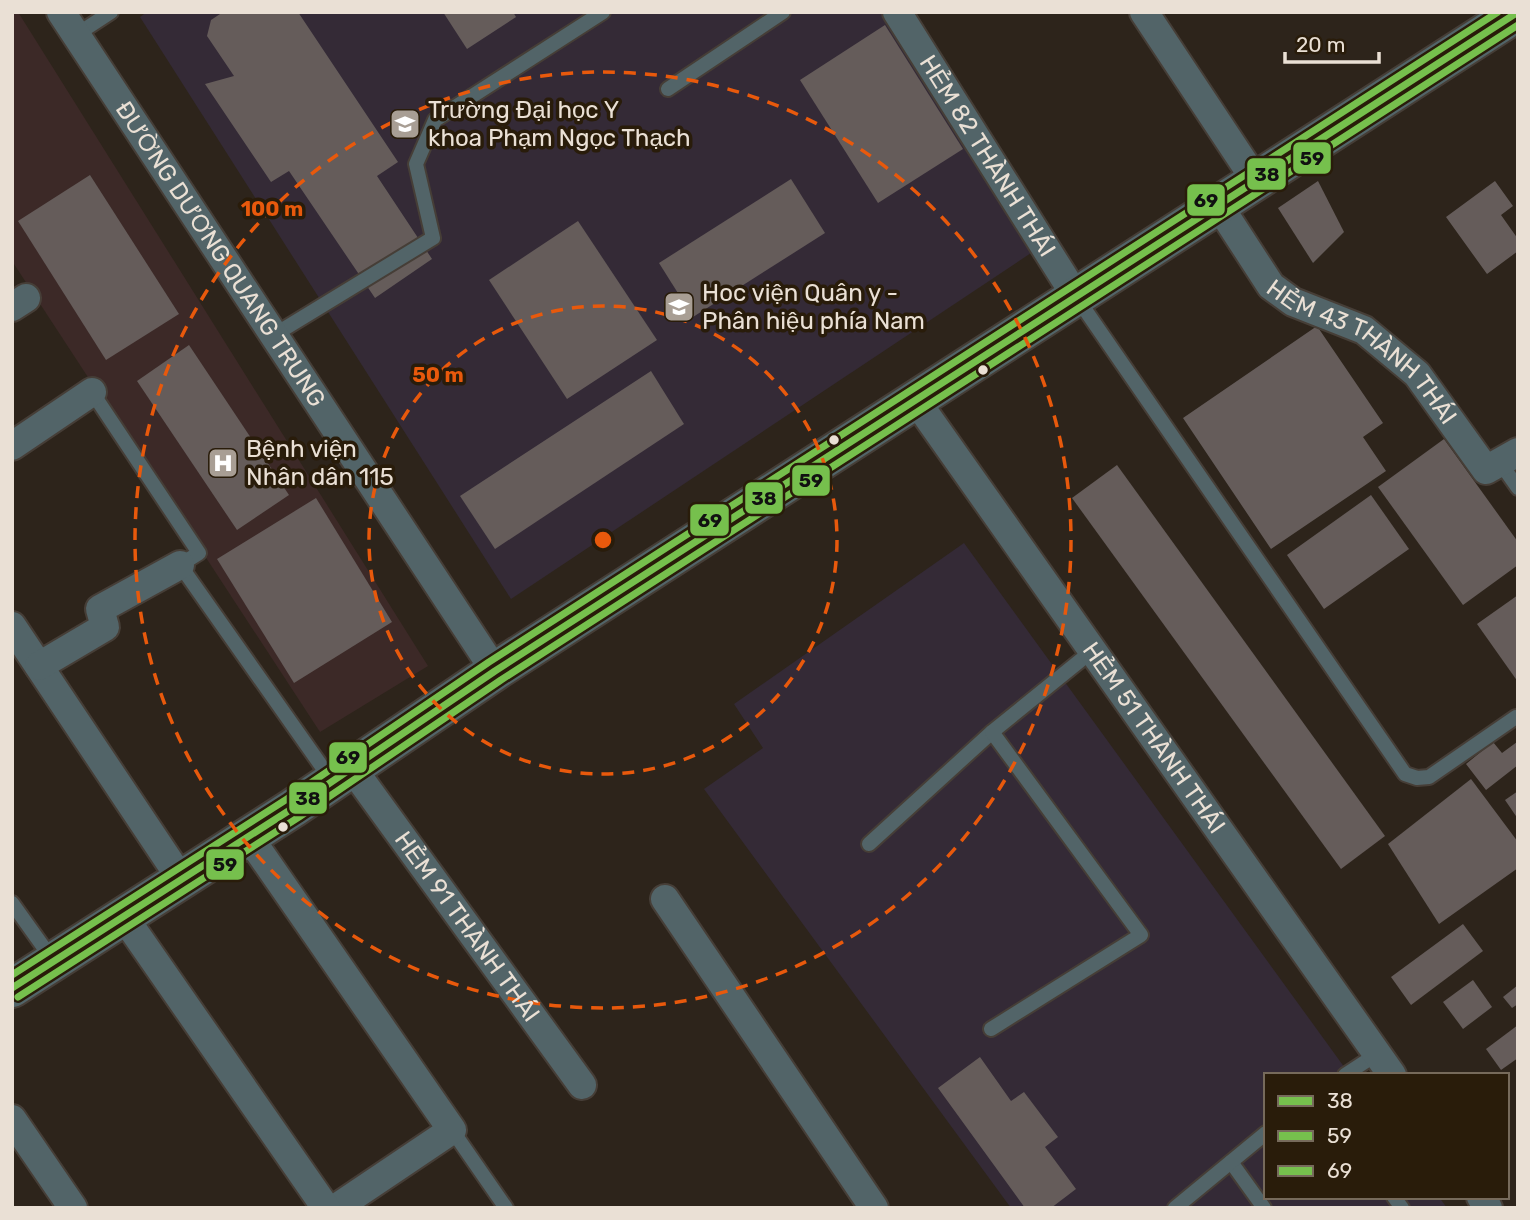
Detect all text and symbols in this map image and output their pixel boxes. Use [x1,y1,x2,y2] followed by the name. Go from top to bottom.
[1285,21,1380,65] scale bar
[1296,32,1345,57] text: 20 m
[914,50,1061,262] street label: HẺM 82 THÀNH THÁI
[110,96,331,412] street label: ĐƯỜNG DƯƠNG QUANG TRUNG
[428,96,691,152] place label: Trường Đại học Y khoa Phạm Ngọc Thạch
[388,107,422,141] school or university icon: Trường Đại học Y khoa Phạm Ngọc Thạch
[1292,141,1332,175] line badge: 59
[1300,147,1324,170] text: 59
[1246,157,1287,191] line badge: 38
[1254,163,1280,186] text: 38
[1186,183,1226,217] line badge: 69
[1194,189,1218,212] text: 69
[241,196,303,221] text: 100 m
[1261,274,1463,430] street label: HẺM 43 THÀNH THÁI
[702,279,925,335] place label: Hoc viện Quân y - Phân hiệu phía Nam
[662,290,696,324] school or university icon: Hoc viện Quân y - Phân hiệu phía Nam
[412,362,464,387] text: 50 m
[976,363,990,377] unlabelled marker
[827,433,841,447] unlabelled marker
[246,435,394,491] place label: Bệnh viện Nhân dân 115
[206,446,240,480] hospital icon: Bệnh viện Nhân dân 115
[791,464,831,497] line badge: 59
[799,469,823,492] text: 59
[744,481,784,515] line badge: 38
[751,487,777,510] text: 38
[689,503,730,537] line badge: 69
[698,509,722,532] text: 69
[591,528,615,552] centre of rings
[1077,637,1231,839] street label: HẺM 51 THÀNH THÁI
[328,741,368,774] line badge: 69
[336,746,360,769] text: 69
[288,781,328,815] line badge: 38
[295,787,321,810] text: 38
[276,820,290,834] unlabelled marker
[389,826,545,1027] street label: HẺM 91 THÀNH THÁI
[205,848,245,881] line badge: 59
[213,853,237,876] text: 59
[1264,1073,1509,1199] legend
[1327,1088,1353,1113] text: 38
[1327,1123,1352,1148] text: 59
[1327,1158,1352,1183] text: 69

